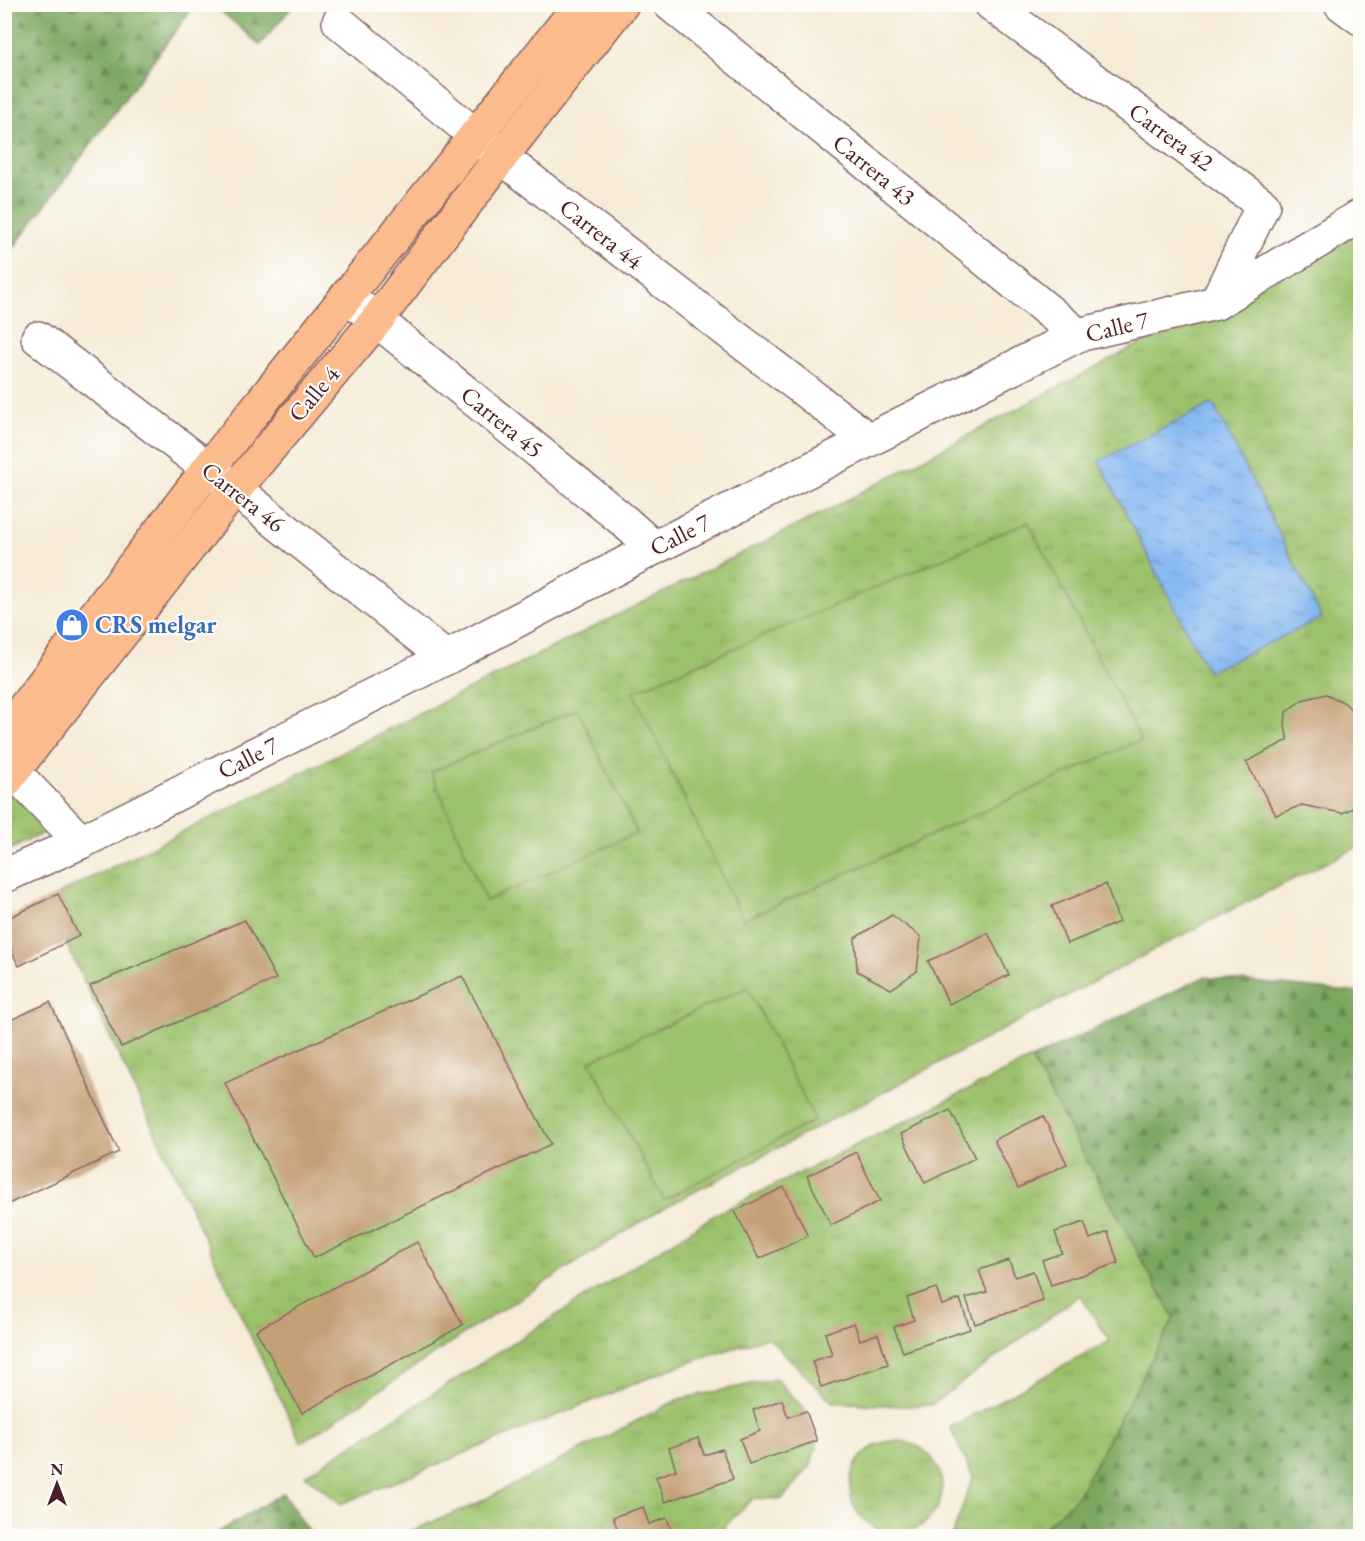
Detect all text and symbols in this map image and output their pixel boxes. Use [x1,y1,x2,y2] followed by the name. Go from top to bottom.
[1123,95,1220,178] street label: Carrera 42
[827,127,922,212] street label: Carrera 43
[553,191,650,276] street label: Carrera 44
[1082,304,1152,349] street label: Calle 7
[281,359,346,428] street label: Calle 4
[455,379,550,464] street label: Carrera 45
[195,454,291,539] street label: Carrera 46
[644,506,716,563] street label: Calle 7
[54,607,90,643] shop icon: CRS melgar
[95,609,217,641] place label: CRS melgar
[212,729,284,786] street label: Calle 7
[27,1454,87,1514] north arrow
[51,1459,64,1480] text: N

